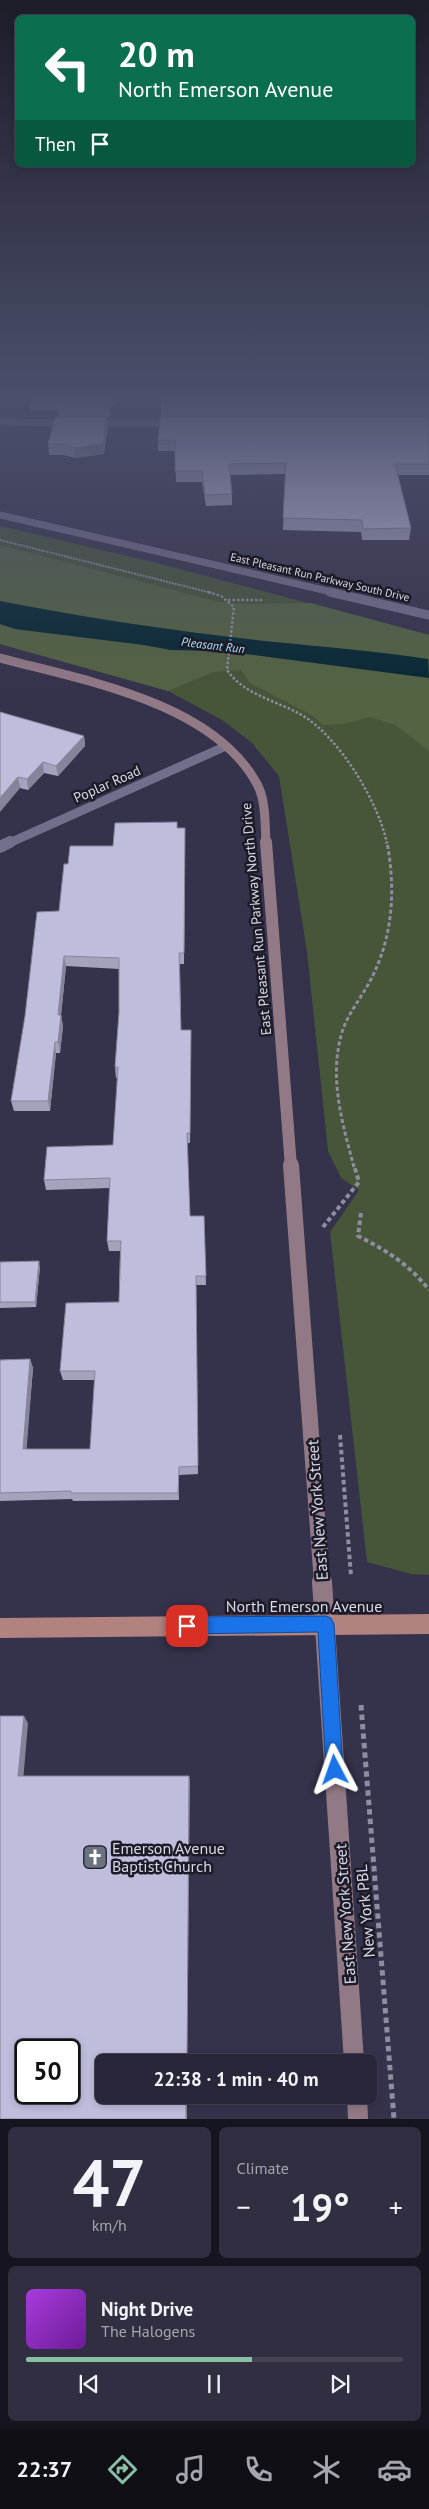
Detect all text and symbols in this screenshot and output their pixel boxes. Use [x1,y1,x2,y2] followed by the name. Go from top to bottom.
[118,31,195,77] text: 20 m
[35,35,100,100] icon: left
[118,75,333,103] text: North Emerson Avenue
[86,130,114,158] icon: arrive
[35,132,76,156] text: Then
[229,550,411,605] street label: East Pleasant Run Parkway South Drive
[180,634,246,656] water label: Pleasant Run
[71,761,143,807] street label: Poplar Road
[237,802,275,1036] street label: East Pleasant Run Parkway North Drive
[302,1439,332,1581] street label: East New York Street
[226,1596,382,1616] street label: North Emerson Avenue
[166,1605,208,1647] pin
[173,1612,201,1640] icon: arrive
[308,1743,360,1795] position arrow
[112,1838,225,1876] place label: Emerson Avenue Baptist Church
[330,1843,360,1985] street label: East New York Street
[82,1844,108,1870] church icon: Emerson Avenue Baptist Church
[351,1864,379,1958] street label: New York PBL
[15,2039,80,2104] speed limit sign: 50
[153,2067,319,2091] text: 22:38 · 1 min · 40 m
[72,2140,146,2224] text: 47
[237,2158,289,2178] text: Climate
[290,2182,350,2231] text: 19°
[237,2188,251,2225] text: −
[389,2188,403,2225] text: +
[92,2215,127,2235] text: km/h
[101,2297,193,2321] text: Night Drive
[101,2321,195,2341] text: The Halogens
[75,2370,103,2398] icon: previous
[200,2370,228,2398] icon: pause
[326,2370,354,2398] icon: next
[105,2452,140,2487] icon: directions
[173,2452,208,2487] icon: music
[241,2452,276,2487] icon: phone
[309,2452,344,2487] icon: climate
[377,2452,412,2487] icon: car
[17,2455,72,2483] text: 22:37

